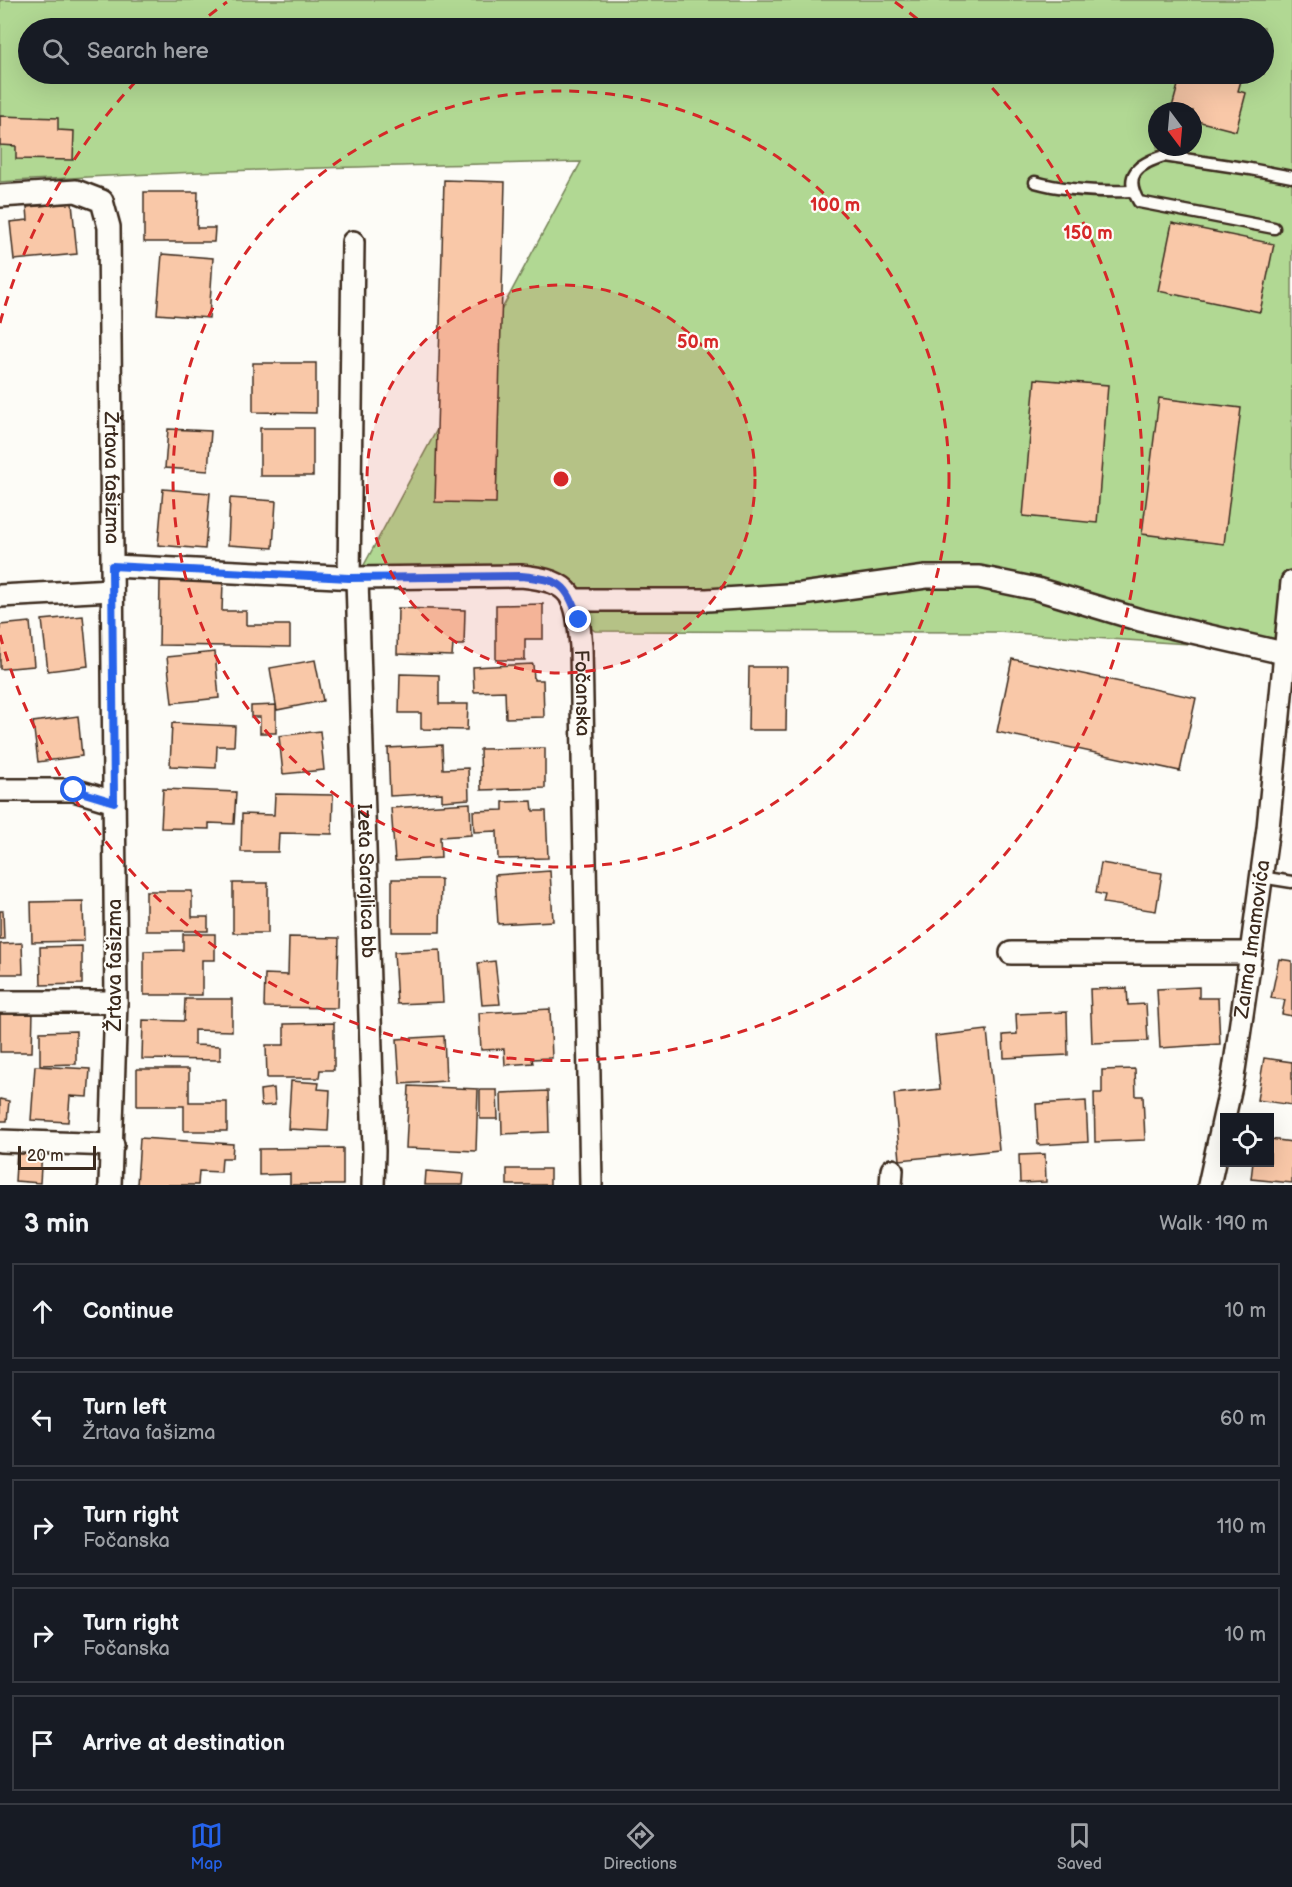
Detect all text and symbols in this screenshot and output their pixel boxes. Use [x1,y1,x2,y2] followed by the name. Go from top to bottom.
[18,18,1274,84] search box
[39,35,72,68] icon: search
[87,38,209,65] text: Search here
[1148,102,1202,156] north arrow
[810,195,860,216] text: 100 m
[1063,223,1113,244] text: 150 m
[677,332,719,353] text: 50 m
[99,411,124,544] street label: Žrtava fašizma
[551,469,571,489] centre of rings
[565,606,591,632] route end
[569,650,595,737] street label: Fočanska
[60,776,86,802] route start
[352,803,380,959] street label: Izeta Sarajlica bb
[1230,858,1276,1021] street label: Zaima Imamovića
[102,899,127,1032] street label: Žrtava fašizma
[1220,1113,1274,1167] map controls
[1220,1113,1274,1167] button: locate
[18,1143,96,1170] scale bar
[27,1147,63,1166] text: 20 m
[24,1209,89,1240] text: 3 min
[1159,1212,1268,1236] text: Walk · 190 m
[26,1295,59,1328] icon: ahead
[83,1298,173,1325] text: Continue
[1225,1299,1266,1323] text: 10 m
[83,1394,167,1421] text: Turn left
[26,1403,59,1436] icon: left
[1220,1407,1266,1431] text: 60 m
[83,1421,216,1445] text: Žrtava fašizma
[83,1502,179,1529] text: Turn right
[26,1511,59,1544] icon: right
[1217,1515,1266,1539] text: 110 m
[83,1529,170,1553] text: Fočanska
[83,1610,179,1637] text: Turn right
[26,1619,59,1652] icon: right
[1225,1623,1266,1647] text: 10 m
[83,1637,170,1661] text: Fočanska
[26,1727,59,1760] icon: arrive
[83,1730,285,1757] text: Arrive at destination
[190,1819,223,1874] tab: Map
[603,1819,677,1874] tab: Directions
[1057,1819,1102,1874] tab: Saved

